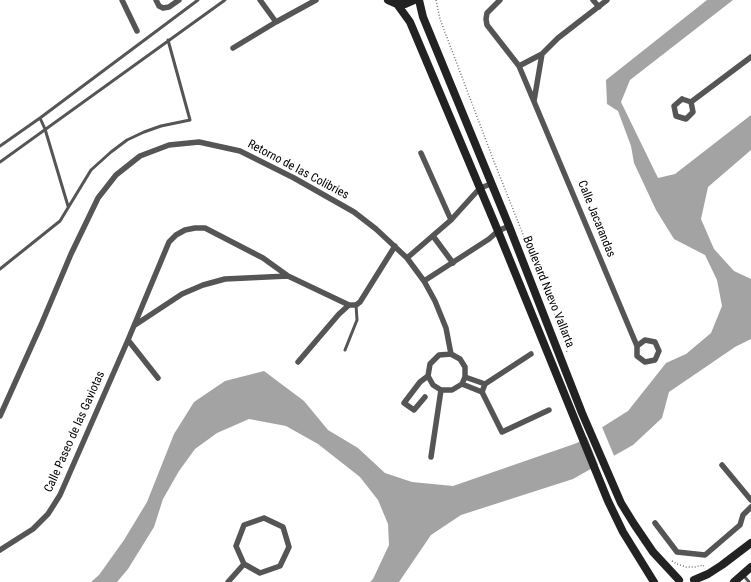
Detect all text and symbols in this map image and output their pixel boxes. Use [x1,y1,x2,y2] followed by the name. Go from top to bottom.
[245,137,351,203] street label: Retorno de las Colibries
[574,179,618,259] street label: Calle Jacarandas
[519,234,577,350] street label: Boulevard Nuevo Vallarta
[42,369,108,495] street label: Calle Paseo de las Gaviotas

